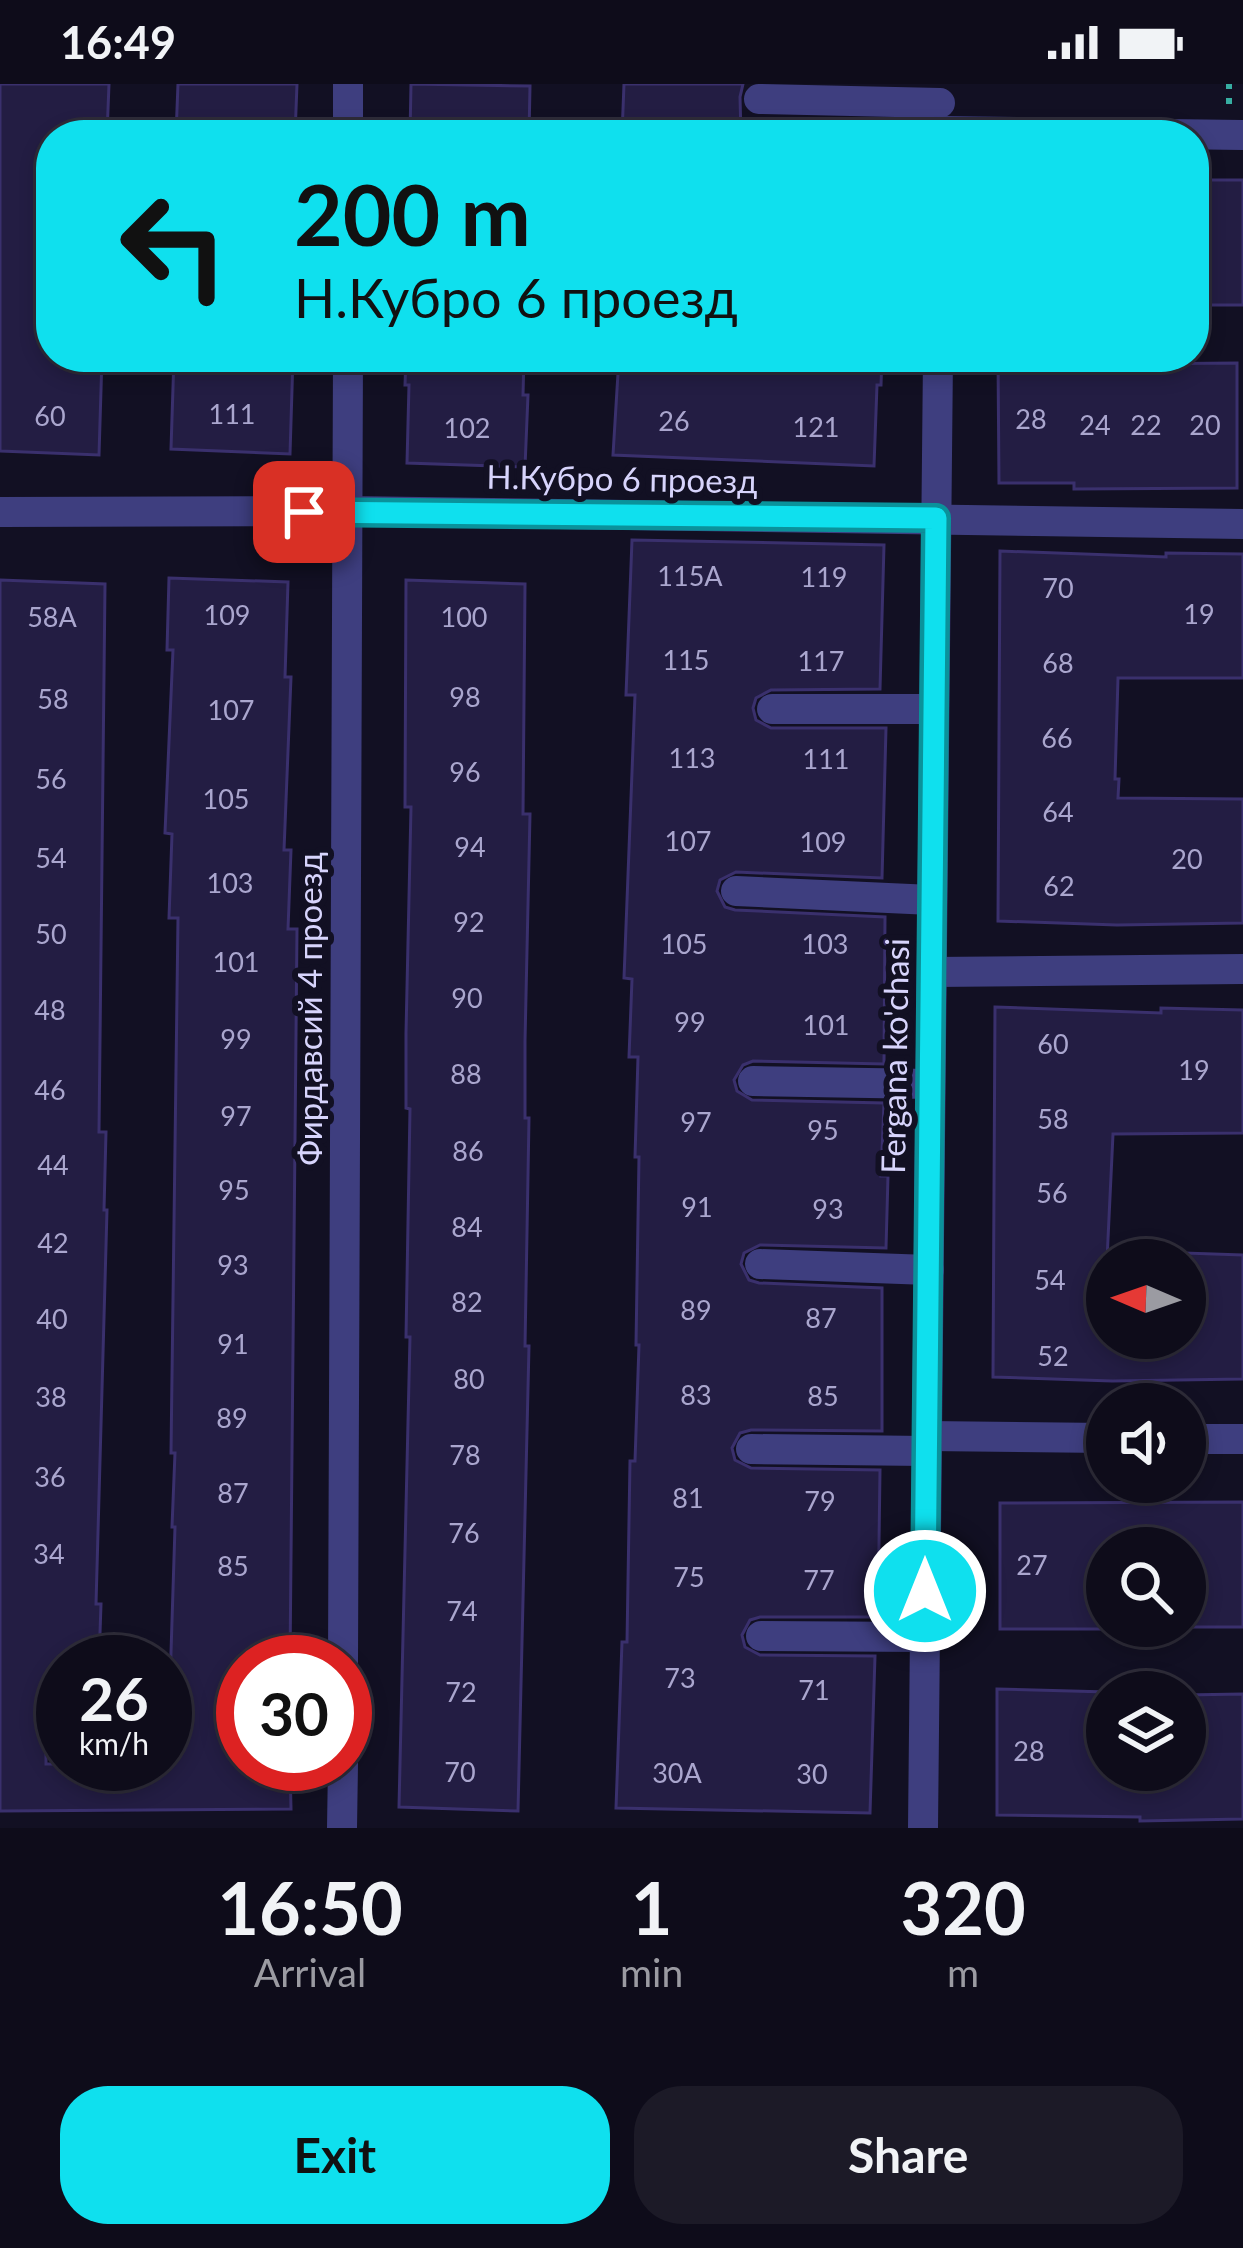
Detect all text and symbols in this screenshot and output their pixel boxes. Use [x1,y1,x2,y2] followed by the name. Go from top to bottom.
[60,15,176,69] text: 16:49
[294,163,531,264] text: 200 m
[96,168,252,324] icon: left
[294,265,738,330] text: Н.Кубро 6 проезд
[209,397,255,430] house number: 111
[34,399,66,432] house number: 60
[1015,402,1047,435] house number: 28
[658,404,690,437] house number: 26
[1079,408,1111,441] house number: 24
[1130,408,1162,441] house number: 22
[1189,408,1221,441] house number: 20
[793,410,839,443] house number: 121
[444,411,490,444] house number: 102
[486,456,758,500] street label: Н.Кубро 6 проезд
[253,461,355,563] pin
[271,479,337,545] icon: arrive
[657,559,723,592] house number: 115A
[801,560,847,593] house number: 119
[1042,571,1074,604] house number: 70
[1183,597,1215,630] house number: 19
[204,598,250,631] house number: 109
[27,600,78,633] house number: 58A
[441,600,487,633] house number: 100
[663,643,709,676] house number: 115
[798,644,844,677] house number: 117
[1042,646,1074,679] house number: 68
[449,680,481,713] house number: 98
[37,682,69,715] house number: 58
[208,693,254,726] house number: 107
[1041,721,1073,754] house number: 66
[669,741,715,774] house number: 113
[803,742,849,775] house number: 111
[449,755,481,788] house number: 96
[35,762,67,795] house number: 56
[203,782,249,815] house number: 105
[1042,795,1074,828] house number: 64
[665,824,711,857] house number: 107
[800,825,846,858] house number: 109
[454,830,486,863] house number: 94
[35,841,67,874] house number: 54
[1171,842,1203,875] house number: 20
[289,852,329,1166] street label: Фирдавсий 4 проезд
[207,866,253,899] house number: 103
[1043,869,1075,902] house number: 62
[453,905,485,938] house number: 92
[35,917,67,950] house number: 50
[661,927,707,960] house number: 105
[802,927,848,960] house number: 103
[872,938,916,1174] street label: Fergana ko'chasi
[213,945,259,978] house number: 101
[451,981,483,1014] house number: 90
[34,993,66,1026] house number: 48
[674,1005,706,1038] house number: 99
[803,1008,849,1041] house number: 101
[220,1022,252,1055] house number: 99
[1037,1027,1069,1060] house number: 60
[1178,1053,1210,1086] house number: 19
[450,1057,482,1090] house number: 88
[34,1073,66,1106] house number: 46
[220,1099,252,1132] house number: 97
[1037,1102,1069,1135] house number: 58
[680,1105,712,1138] house number: 97
[807,1113,839,1146] house number: 95
[452,1134,484,1167] house number: 86
[37,1148,69,1181] house number: 44
[218,1173,250,1206] house number: 95
[1036,1176,1068,1209] house number: 56
[681,1190,713,1223] house number: 91
[812,1192,844,1225] house number: 93
[451,1210,483,1243] house number: 84
[37,1226,69,1259] house number: 42
[1086,1239,1206,1359] north arrow
[1086,1239,1206,1791] map controls
[217,1248,249,1281] house number: 93
[1034,1263,1066,1296] house number: 54
[451,1285,483,1318] house number: 82
[680,1293,712,1326] house number: 89
[805,1301,837,1334] house number: 87
[36,1302,68,1335] house number: 40
[217,1327,249,1360] house number: 91
[1037,1339,1069,1372] house number: 52
[453,1362,485,1395] house number: 80
[680,1378,712,1411] house number: 83
[807,1379,839,1412] house number: 85
[35,1380,67,1413] house number: 38
[1086,1383,1206,1503] button: sound
[216,1401,248,1434] house number: 89
[449,1438,481,1471] house number: 78
[34,1460,66,1493] house number: 36
[217,1476,249,1509] house number: 87
[672,1481,704,1514] house number: 81
[804,1484,836,1517] house number: 79
[448,1516,480,1549] house number: 76
[1086,1527,1206,1647] button: search
[862,1528,988,1654] position arrow
[33,1537,65,1570] house number: 34
[1016,1548,1048,1581] house number: 27
[217,1549,249,1582] house number: 85
[673,1560,705,1593] house number: 75
[803,1563,835,1596] house number: 77
[446,1594,478,1627] house number: 74
[216,1635,372,1791] speed limit sign: 30
[664,1661,696,1694] house number: 73
[79,1662,149,1734] text: 26
[1086,1671,1206,1791] button: layers
[798,1673,830,1706] house number: 71
[445,1675,477,1708] house number: 72
[79,1725,149,1761] text: km/h
[1013,1734,1045,1767] house number: 28
[444,1755,476,1788] house number: 70
[652,1756,703,1789] house number: 30A
[796,1757,828,1790] house number: 30
[217,1864,403,1950] text: 16:50
[631,1864,673,1950] text: 1
[900,1864,1026,1950] text: 320
[254,1949,366,1995] text: Arrival
[620,1949,683,1995] text: min
[947,1949,979,1995] text: m
[60,2086,610,2224] button: Exit
[634,2086,1183,2224] button: Share

